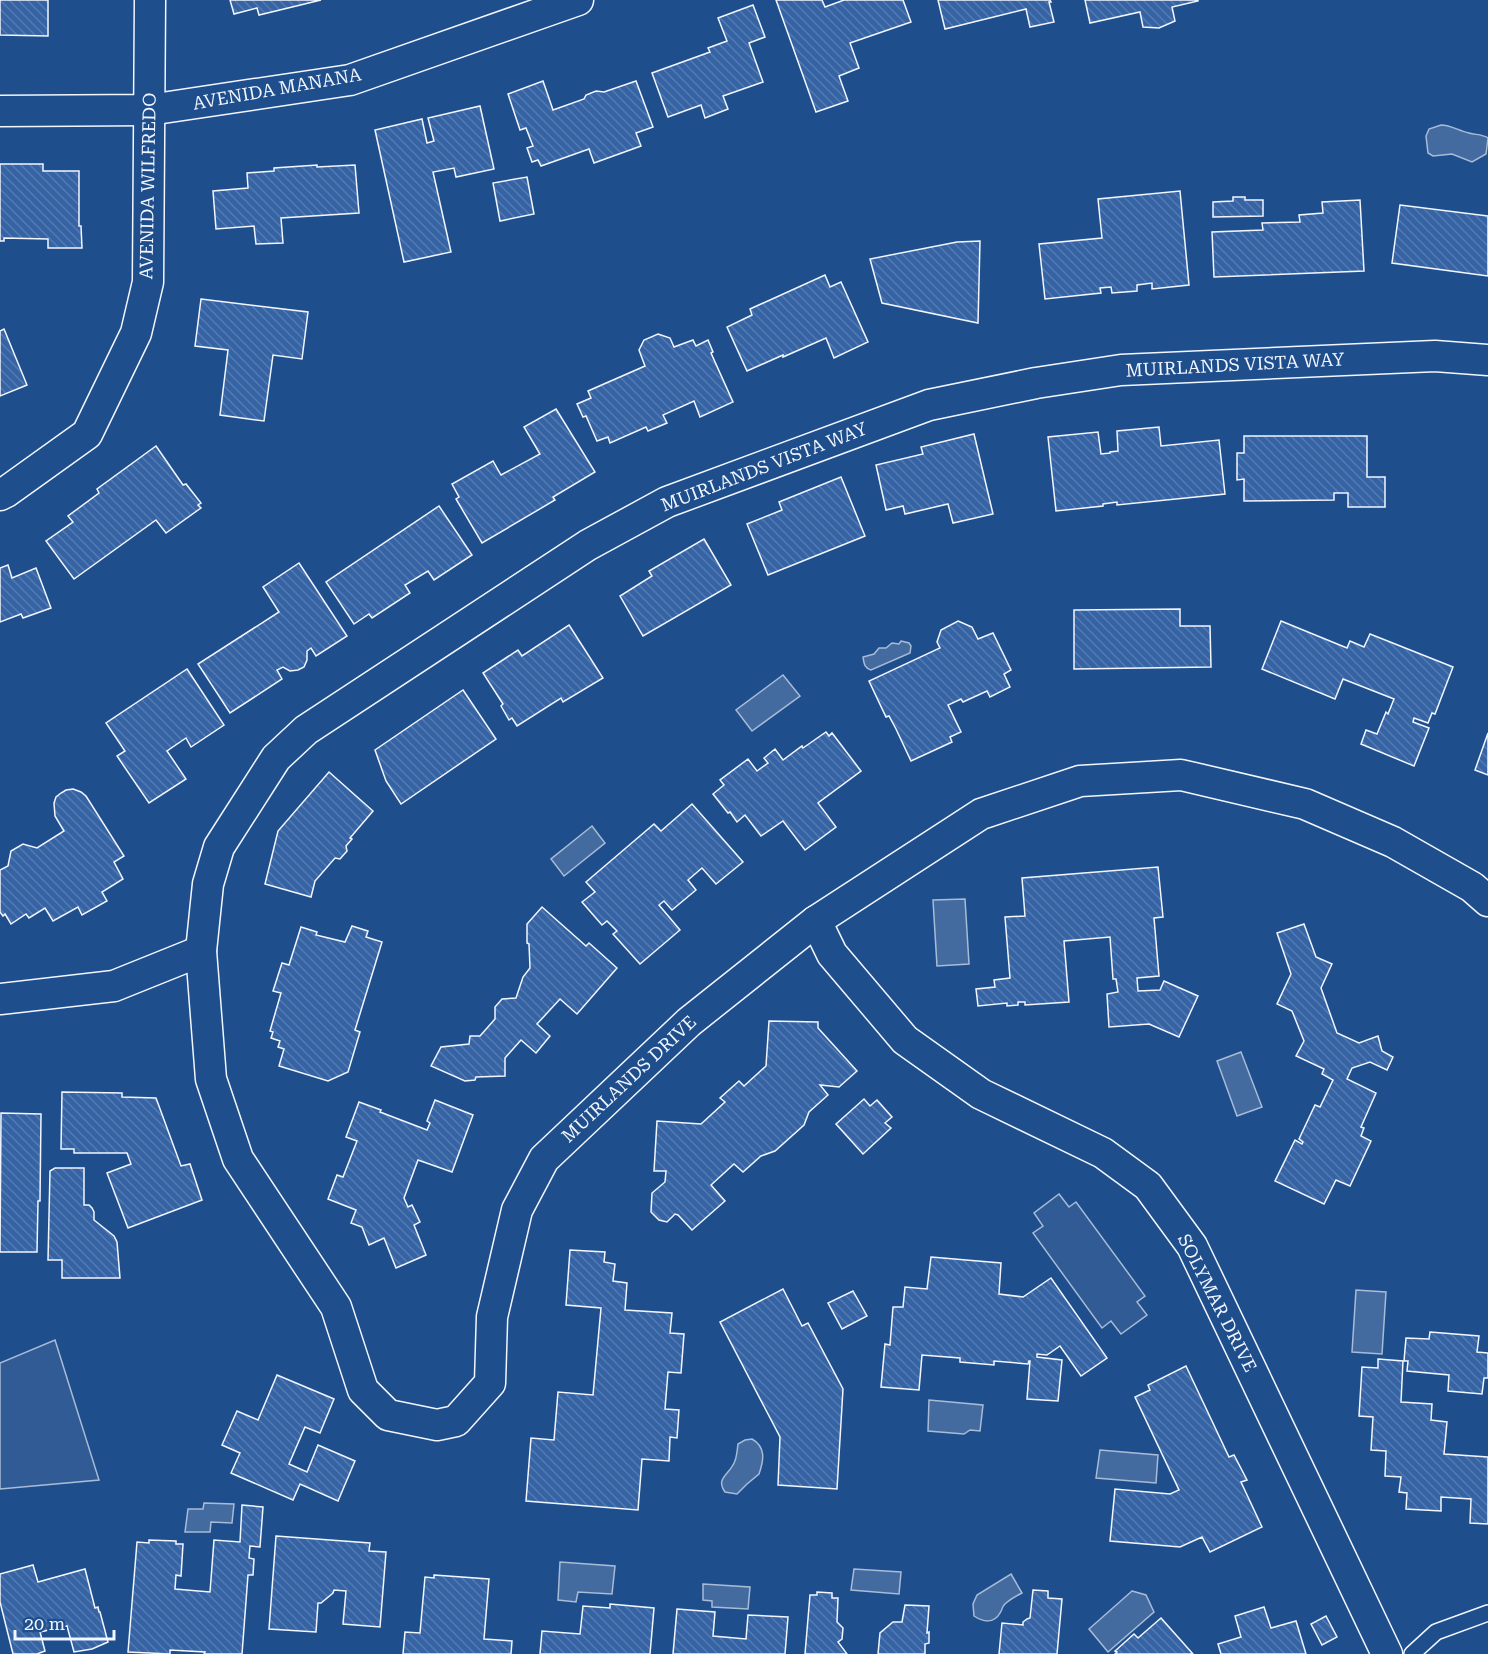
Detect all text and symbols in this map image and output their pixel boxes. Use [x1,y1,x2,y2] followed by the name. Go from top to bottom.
[191,63,363,114] street label: AVENIDA MANANA
[135,92,160,279] street label: AVENIDA WILFREDO
[1125,348,1346,381] street label: MUIRLANDS VISTA WAY
[658,417,870,516] street label: MUIRLANDS VISTA WAY
[557,1011,700,1146] street label: MUIRLANDS DRIVE
[1174,1230,1261,1375] street label: SOLYMAR DRIVE
[15,1603,114,1641] scale bar
[24,1613,65,1634] text: 20 m

